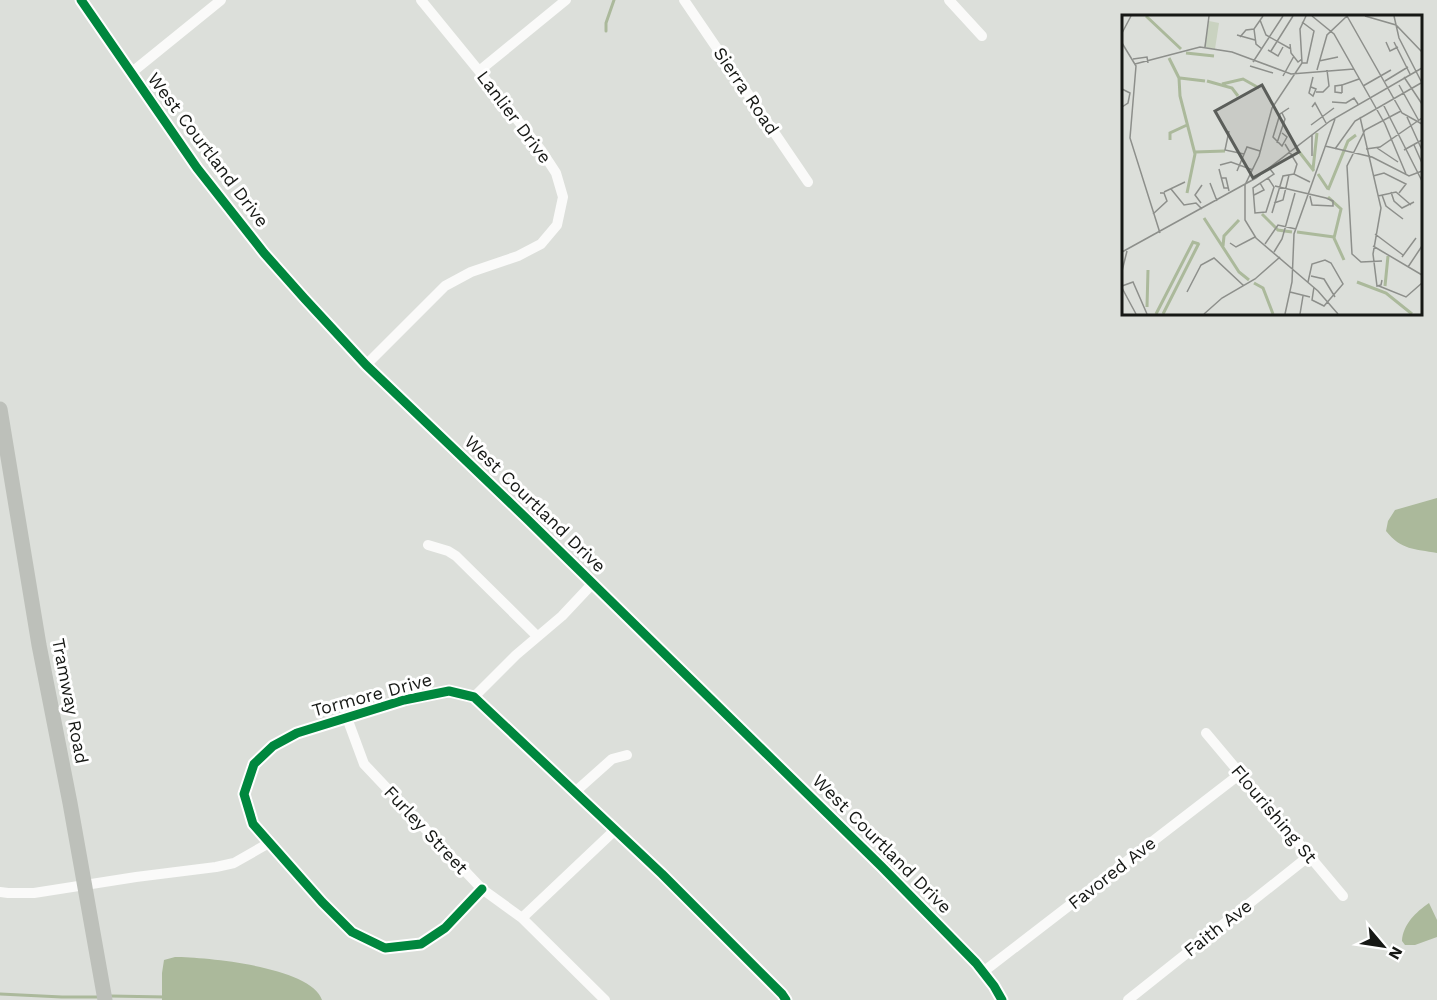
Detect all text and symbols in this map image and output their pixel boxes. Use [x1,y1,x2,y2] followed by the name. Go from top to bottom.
[1122,15,1422,315] inset map
[709,43,783,138] street label: Sierra Road
[473,66,556,167] street label: Lanlier Drive
[143,68,273,231] street label: West Courtland Drive
[460,431,610,576] street label: West Courtland Drive
[48,636,93,765] street label: Tramway Road
[310,668,434,721] street label: Tormore Drive
[1227,760,1322,867] street label: Flourishing St
[809,770,956,917] street label: West Courtland Drive
[380,781,473,879] street label: Furley Street
[1064,832,1160,913] street label: Favored Ave
[1180,895,1256,961] street label: Faith Ave
[1353,916,1413,976] north arrow
[1384,943,1407,963] text: N

